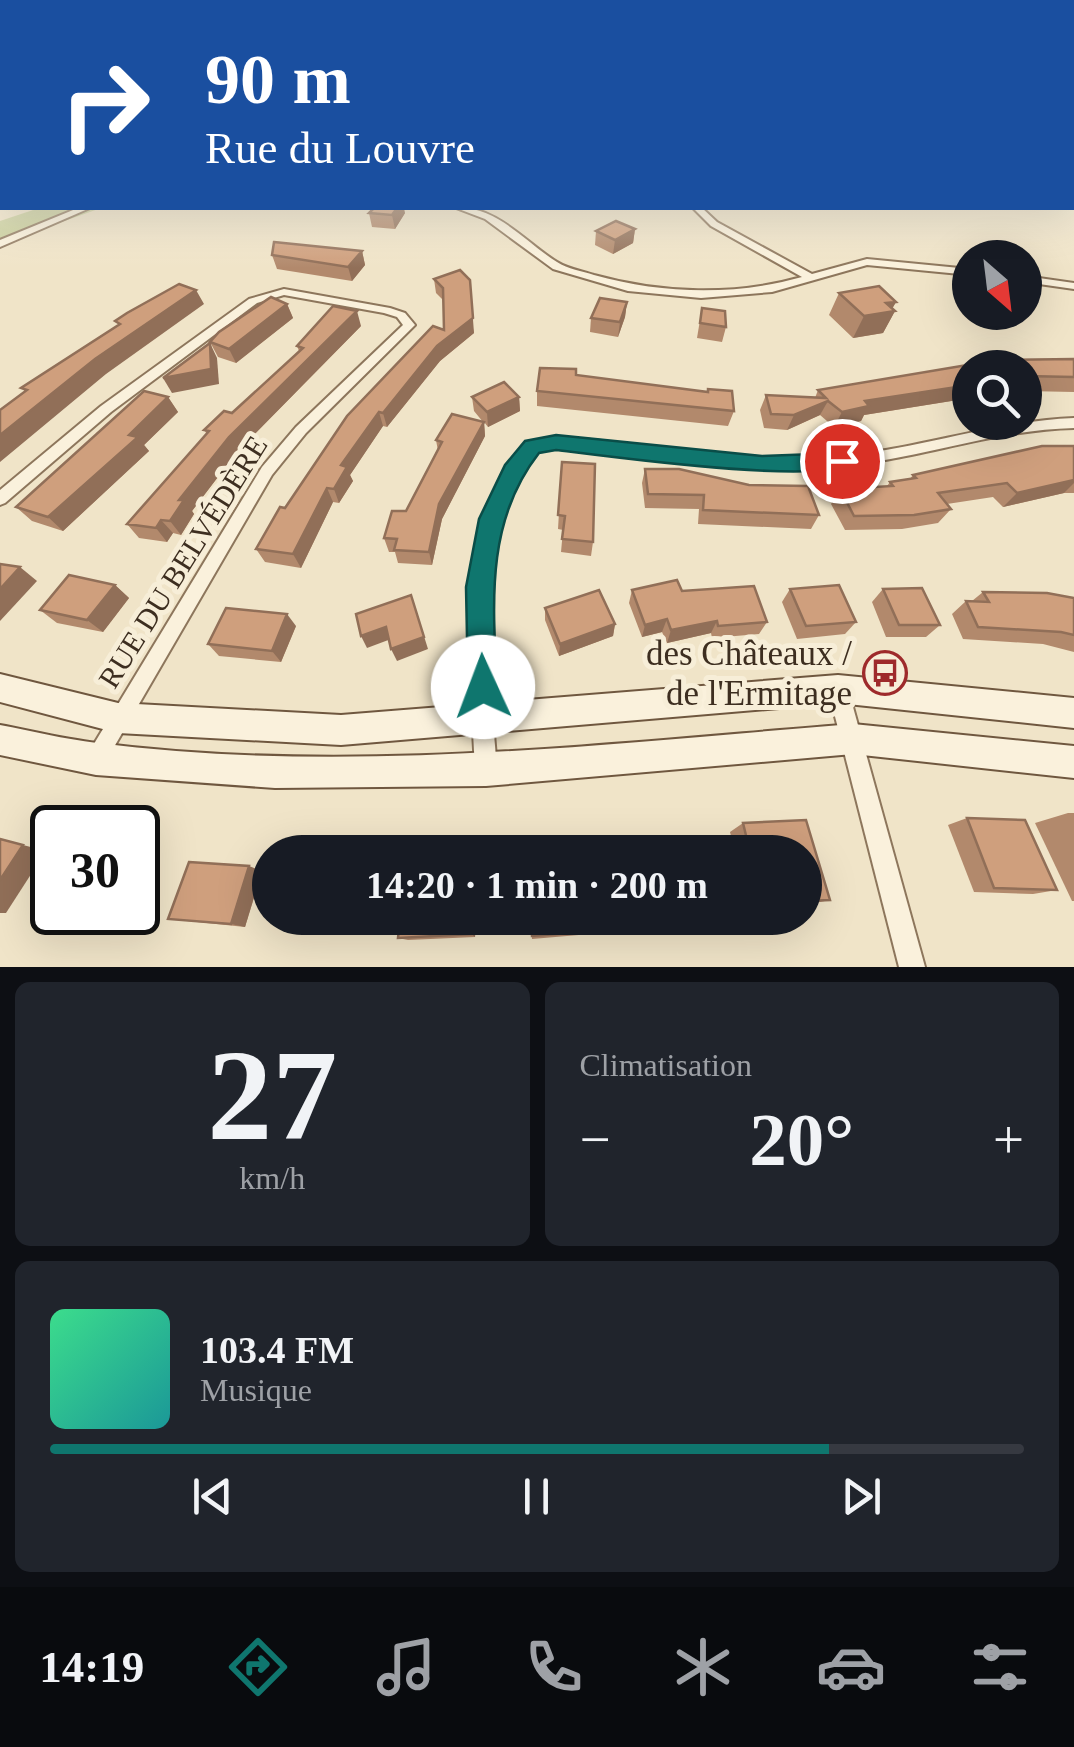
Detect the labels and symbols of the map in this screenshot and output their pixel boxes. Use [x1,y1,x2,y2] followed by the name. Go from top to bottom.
[952,240,1042,330] north arrow
[800,419,885,504] pin
[92,430,274,694] street label: RUE DU BELVÉDÈRE
[646,634,852,713] place label: des Châteaux / de l'Ermitage
[431,635,535,739] position arrow
[862,650,908,696] bus stop icon: des Châteaux / de l'Ermitage
[30,805,160,935] speed limit sign: 30

